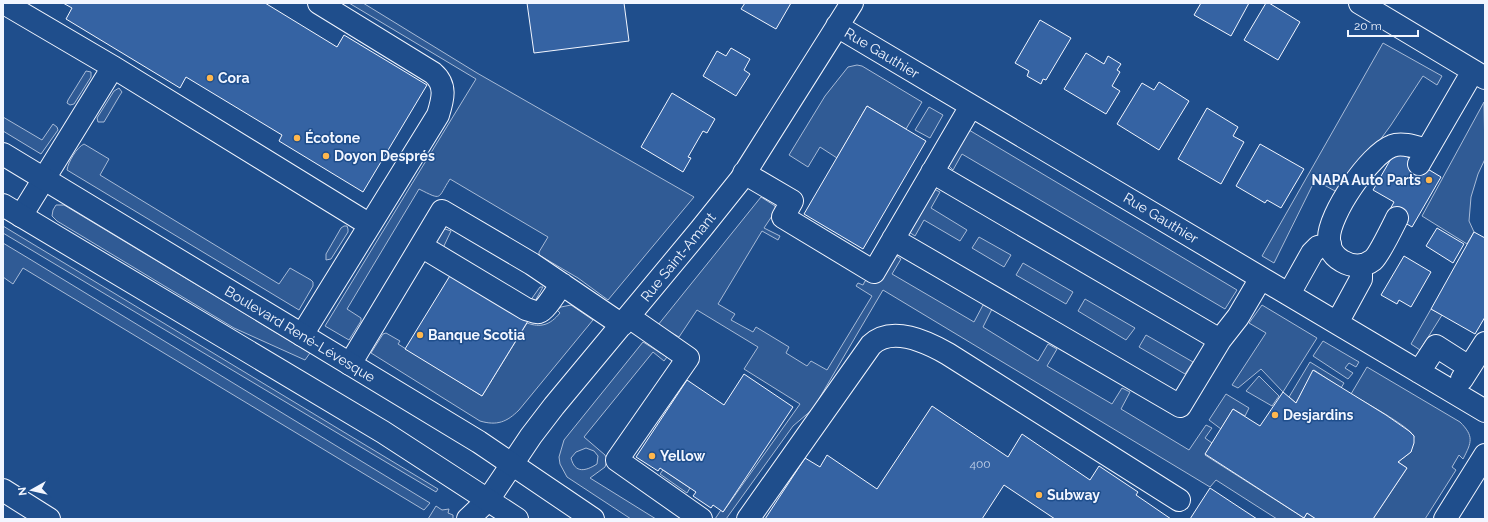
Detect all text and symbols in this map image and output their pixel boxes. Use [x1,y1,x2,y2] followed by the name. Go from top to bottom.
[1348,12,1418,38] scale bar
[1354,19,1382,33] text: 20 m
[842,24,922,82] street label: Rue Gauthier
[218,70,249,86] place label: Cora
[205,73,215,83] marker: Cora
[305,129,361,146] place label: Écotone
[292,133,302,143] marker: Écotone
[334,148,435,164] place label: Doyon Després
[321,151,331,161] marker: Doyon Després
[1312,172,1421,188] place label: NAPA Auto Parts
[1424,175,1434,185] marker: NAPA Auto Parts
[1121,189,1201,247] street label: Rue Gauthier
[637,209,719,305] street label: Rue Saint-Amant
[222,283,378,385] street label: Boulevard René-Lévesque
[428,327,525,343] place label: Banque Scotia
[415,330,425,340] marker: Banque Scotia
[1283,407,1353,423] place label: Desjardins
[1270,410,1280,420] marker: Desjardins
[660,448,705,464] place label: Yellow
[647,451,657,461] marker: Yellow
[969,457,991,471] house number: 400
[12,470,52,510] north arrow
[16,486,30,496] text: N
[1047,487,1100,503] place label: Subway
[1034,490,1044,500] marker: Subway

